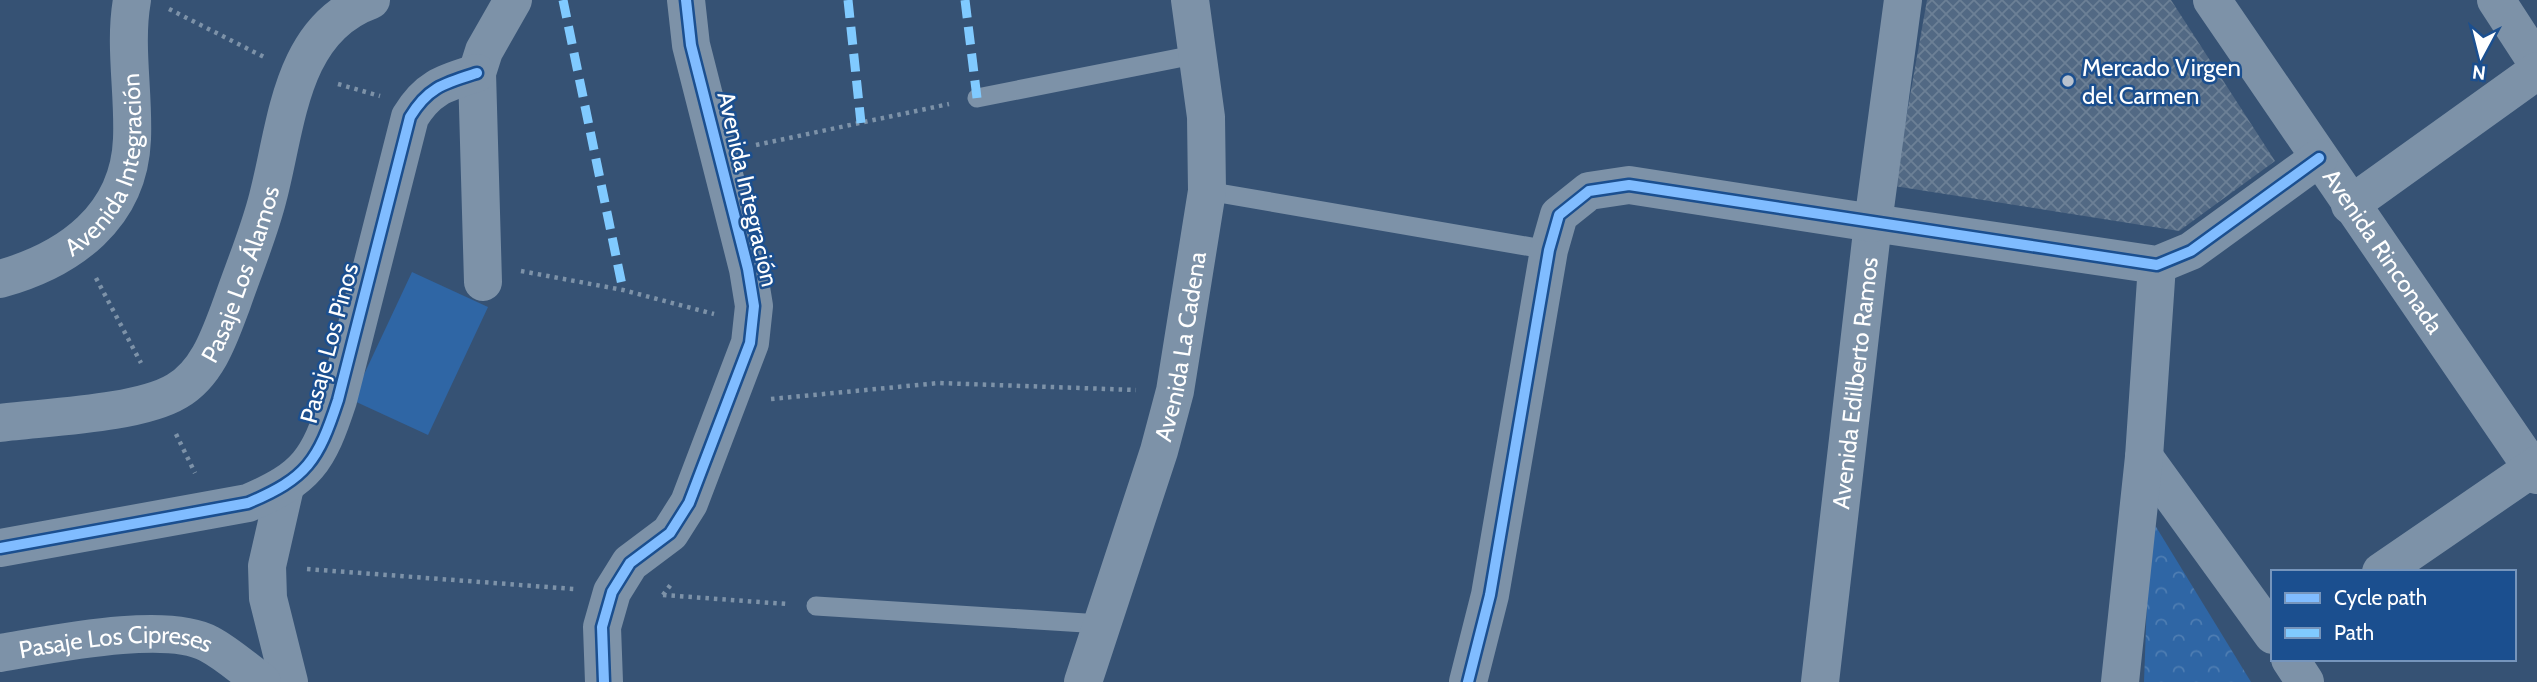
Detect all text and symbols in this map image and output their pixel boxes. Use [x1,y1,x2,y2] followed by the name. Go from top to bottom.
[2446,21,2516,91] north arrow
[2082,53,2241,110] place label: Mercado Virgen del Carmen
[2471,60,2487,85] text: N
[59,73,147,262] street label: Avenida Integración
[2060,73,2076,89] marker: Mercado Virgen del Carmen
[711,89,785,289] street label: Avenida Integración
[2317,163,2450,339] street label: Avenida Rinconada
[194,183,285,367] street label: Pasaje Los Álamos
[1148,249,1212,445] street label: Avenida La Cadena
[1826,255,1883,511] street label: Avenida Edilberto Ramos
[294,260,364,426] street label: Pasaje Los Pinos
[2271,570,2516,661] legend
[2334,585,2427,610] text: Cycle path
[16,619,218,664] street label: Pasaje Los Cipreses
[2334,620,2374,645] text: Path

